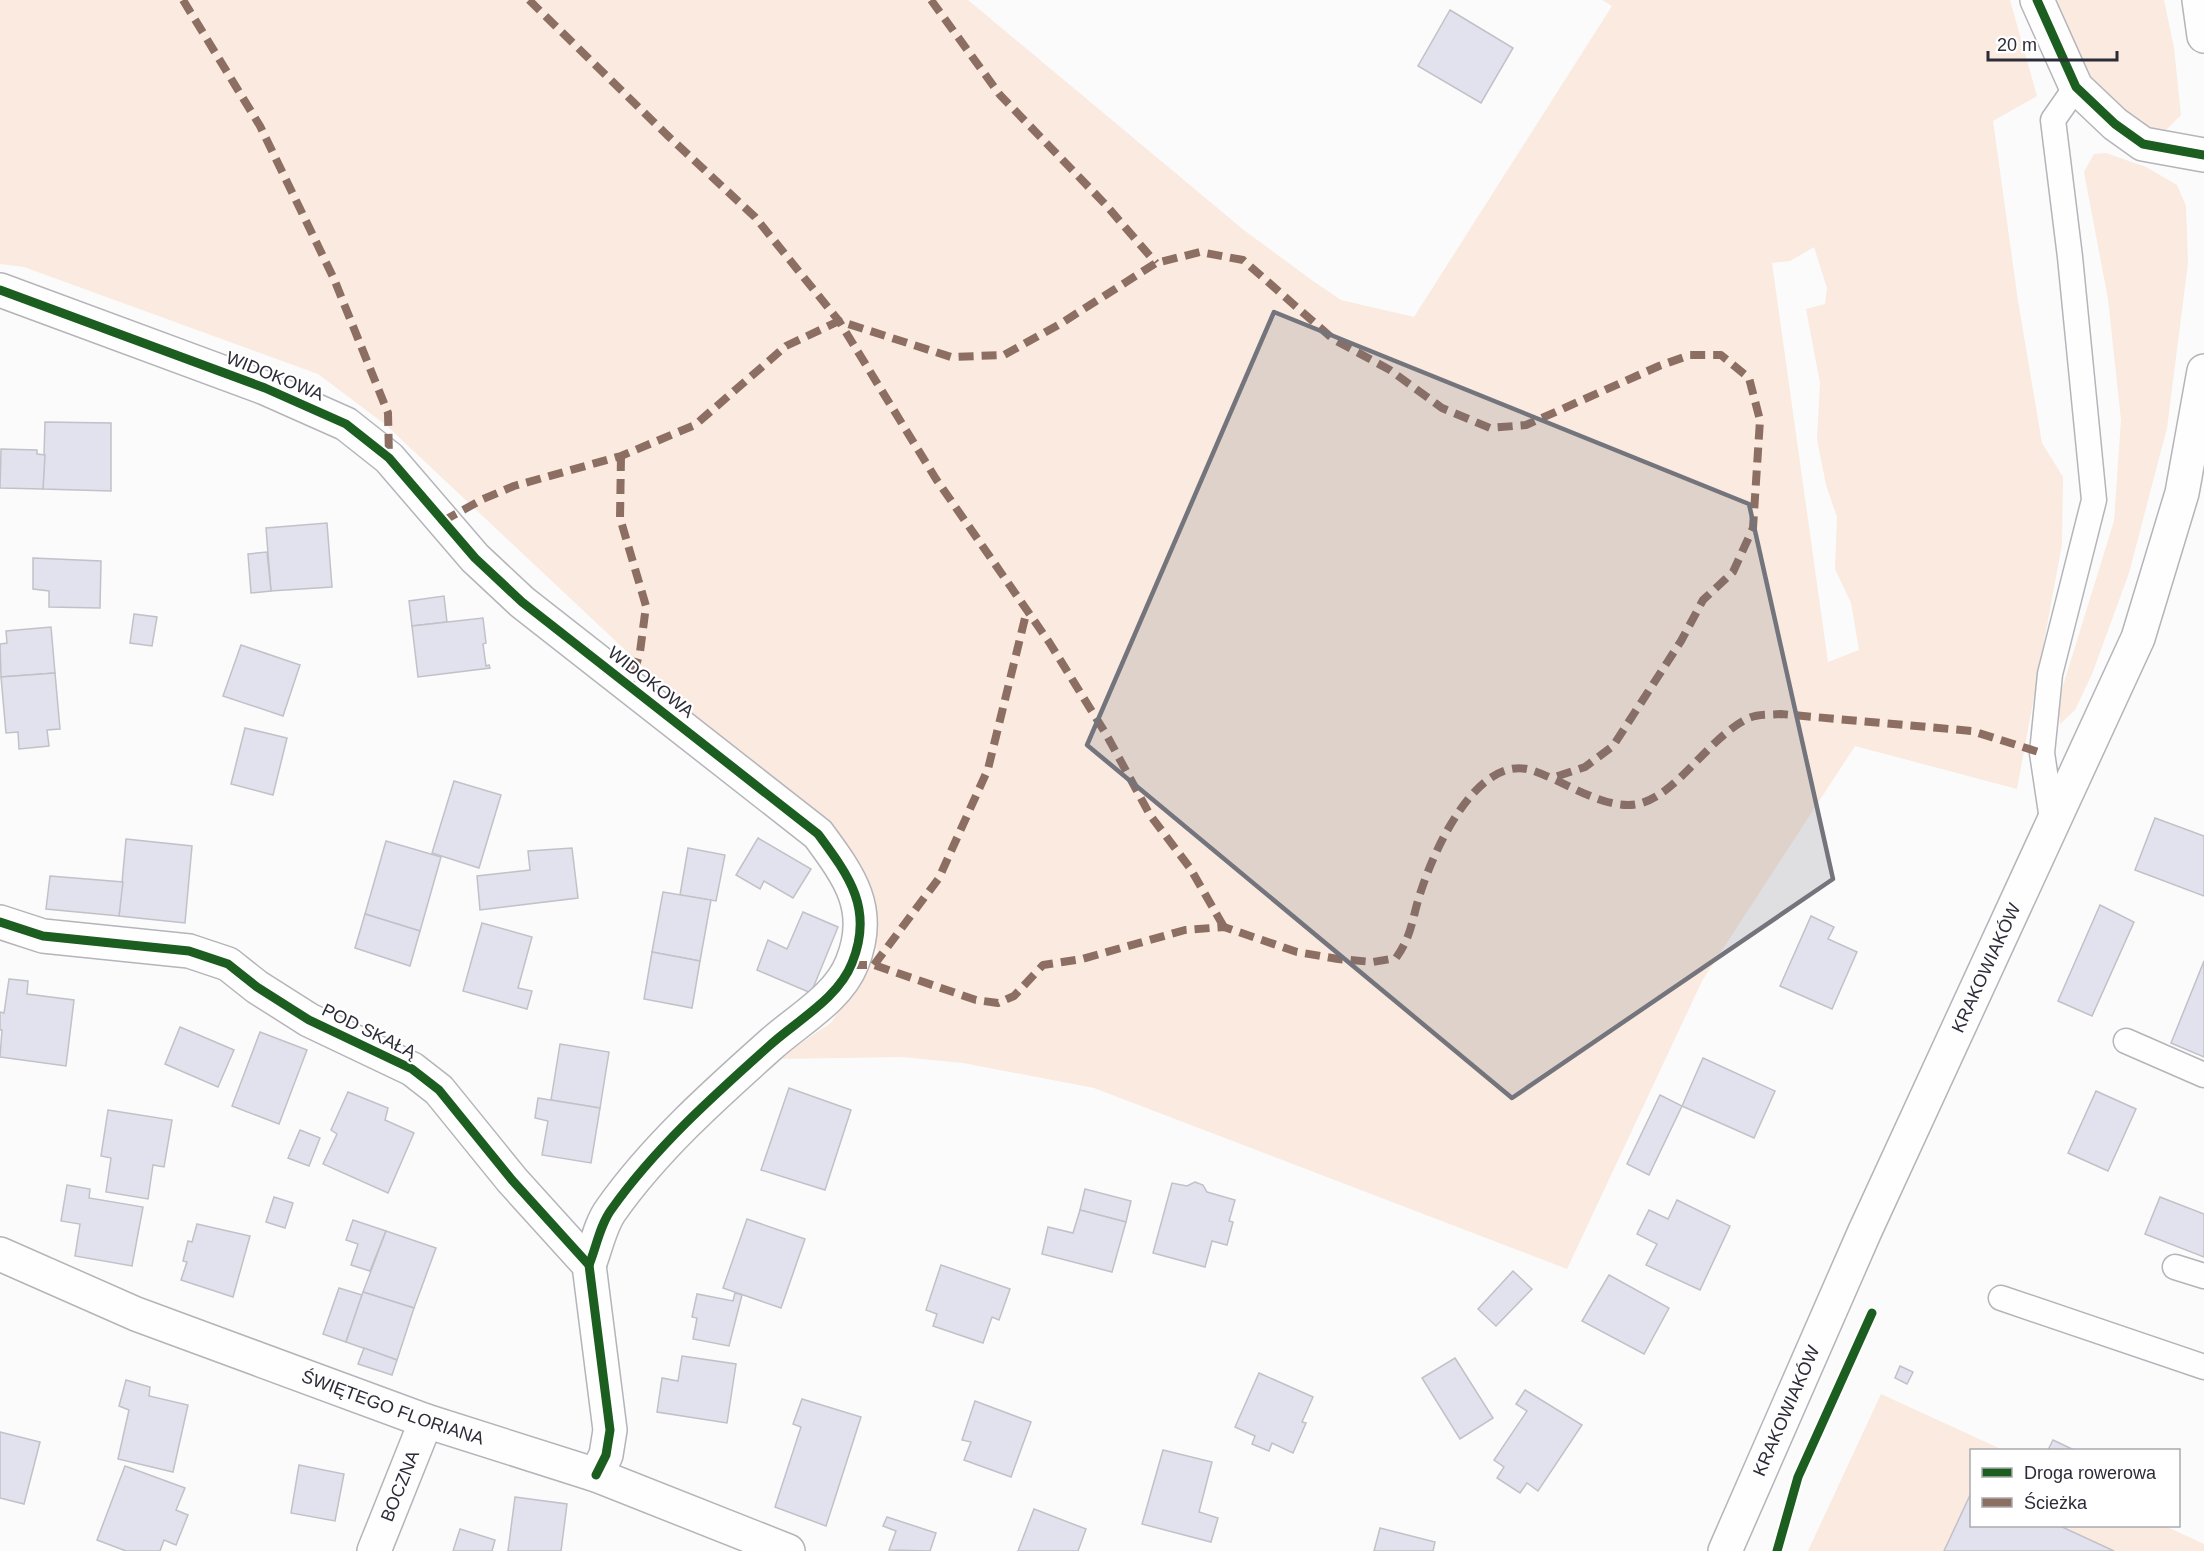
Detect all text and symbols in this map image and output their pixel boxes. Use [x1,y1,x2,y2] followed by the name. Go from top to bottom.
[1988,24,2117,62] scale bar
[1997,35,2037,55] text: 20 m
[223,347,327,405] street label: WIDOKOWA
[604,642,698,722] street label: WIDOKOWA
[1948,900,2025,1036] street label: KRAKOWIAKÓW
[319,1000,420,1063] street label: POD SKAŁĄ
[1749,1343,1824,1479] street label: KRAKOWIAKÓW
[299,1365,487,1449] street label: ŚWIĘTEGO FLORIANA
[377,1447,423,1525] street label: BOCZNA
[1970,1449,2180,1527] legend
[2024,1463,2157,1483] text: Droga rowerowa
[2024,1492,2088,1513] text: Ścieżka

